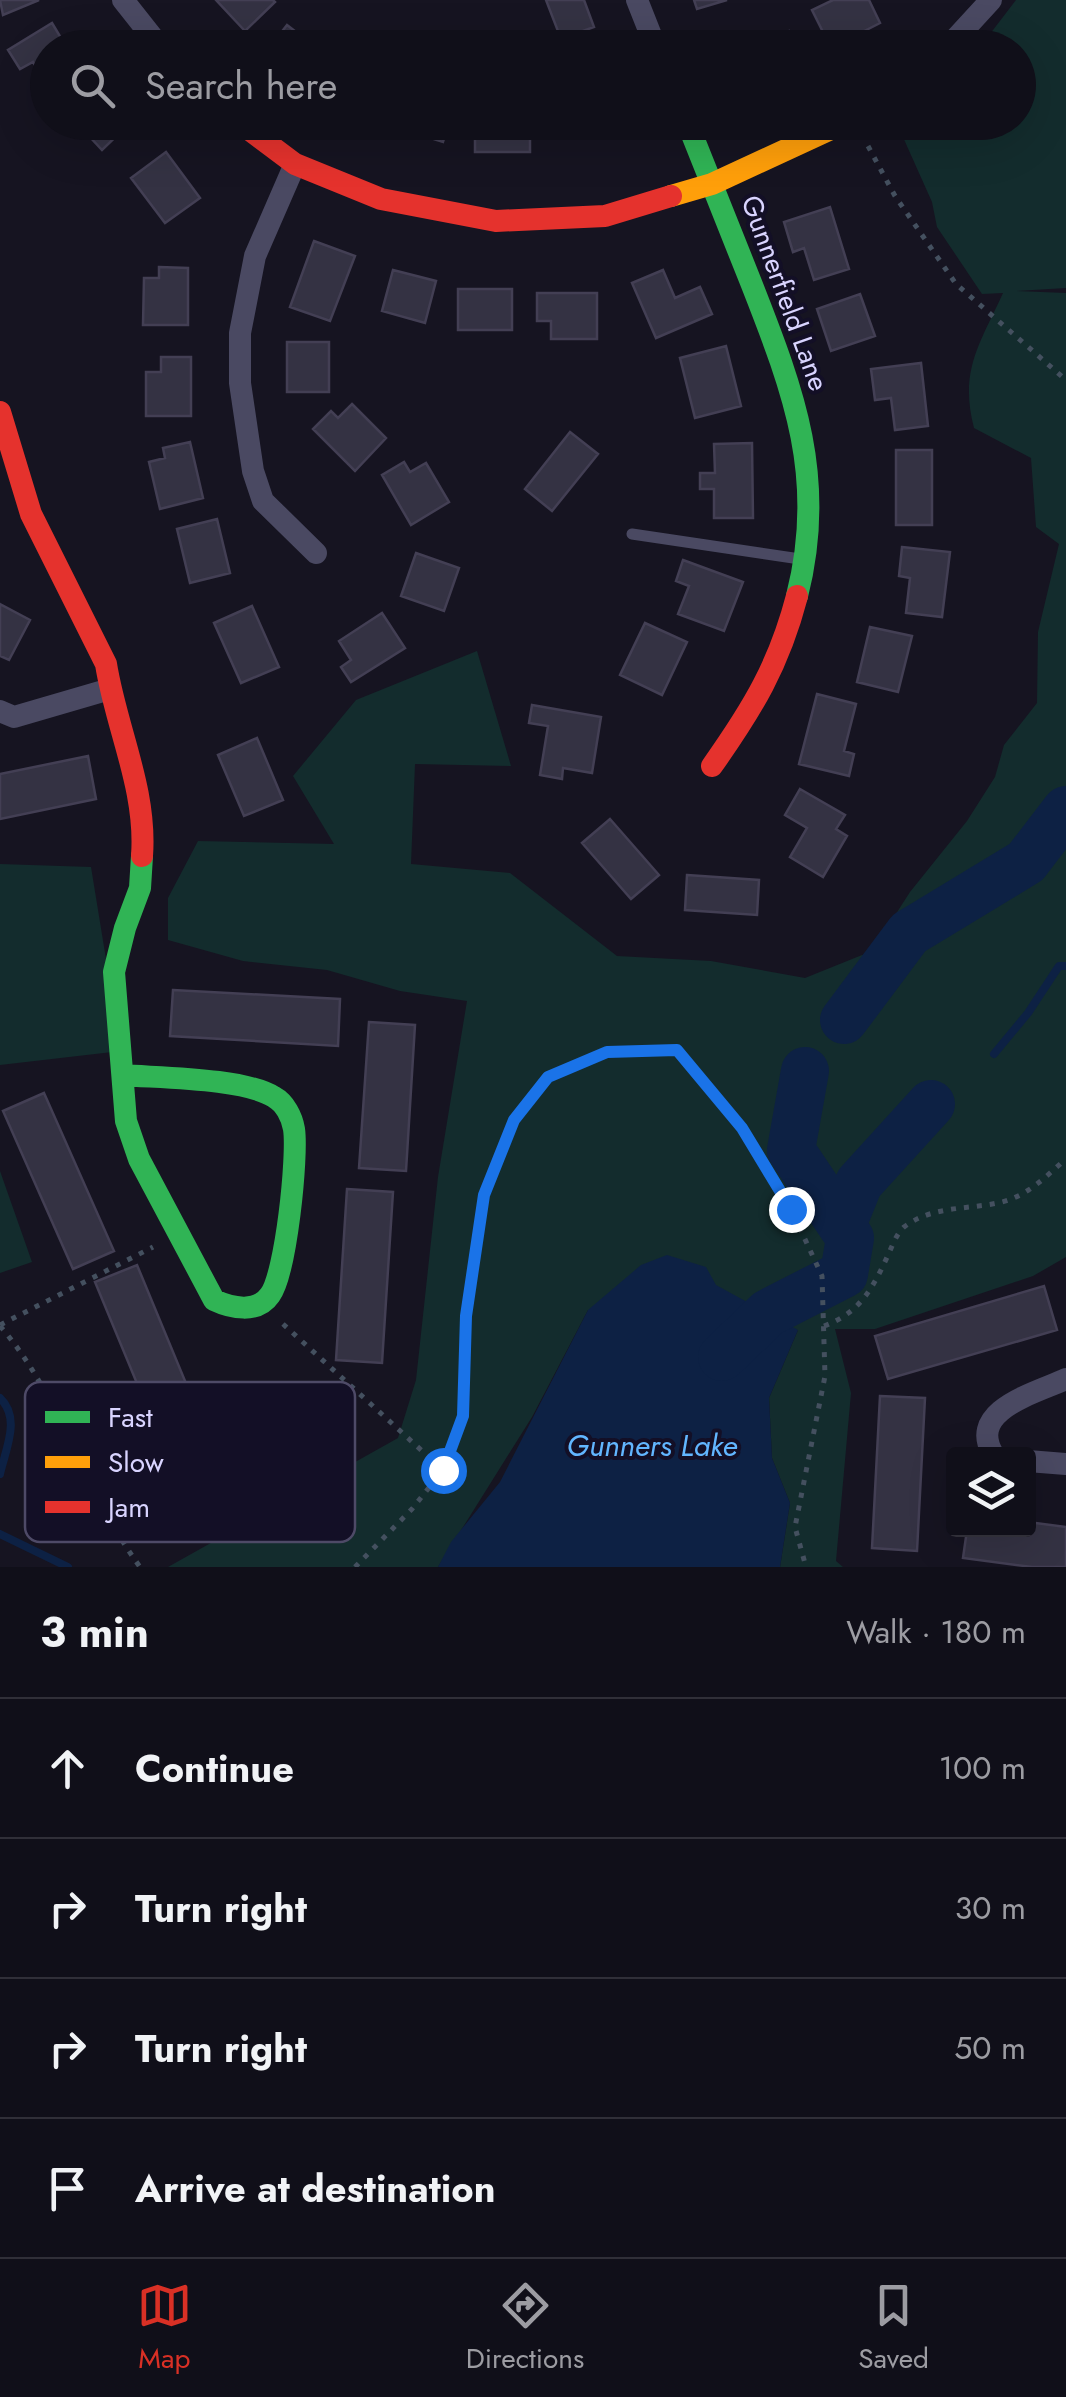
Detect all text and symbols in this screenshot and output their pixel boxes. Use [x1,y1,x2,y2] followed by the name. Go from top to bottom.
[30,30,1036,140] search box
[65,58,120,113] icon: search
[145,58,337,113] text: Search here
[731,189,839,397] street label: Gunnerfield Lane
[769,1187,815,1233] route end
[25,1382,355,1542] legend
[108,1397,153,1438] text: Fast
[566,1424,738,1467] water label: Gunners Lake
[108,1442,164,1483] text: Slow
[946,1447,1036,1537] map controls
[946,1447,1036,1537] button: layers
[421,1448,467,1494] route start
[104,1487,150,1528] text: Jam
[40,1602,149,1663] text: 3 min
[846,1609,1026,1655] text: Walk · 180 m
[40,1741,95,1796] icon: ahead
[135,1741,294,1796] text: Continue
[939,1745,1026,1791] text: 100 m
[40,1881,95,1936] icon: right
[135,1881,307,1936] text: Turn right
[955,1885,1026,1931] text: 30 m
[40,2021,95,2076] icon: right
[135,2021,307,2076] text: Turn right
[954,2025,1026,2071] text: 50 m
[40,2161,95,2216] icon: arrive
[135,2161,496,2216] text: Arrive at destination
[137,2278,192,2379] tab: Map
[466,2278,584,2379] tab: Directions
[858,2278,929,2379] tab: Saved

